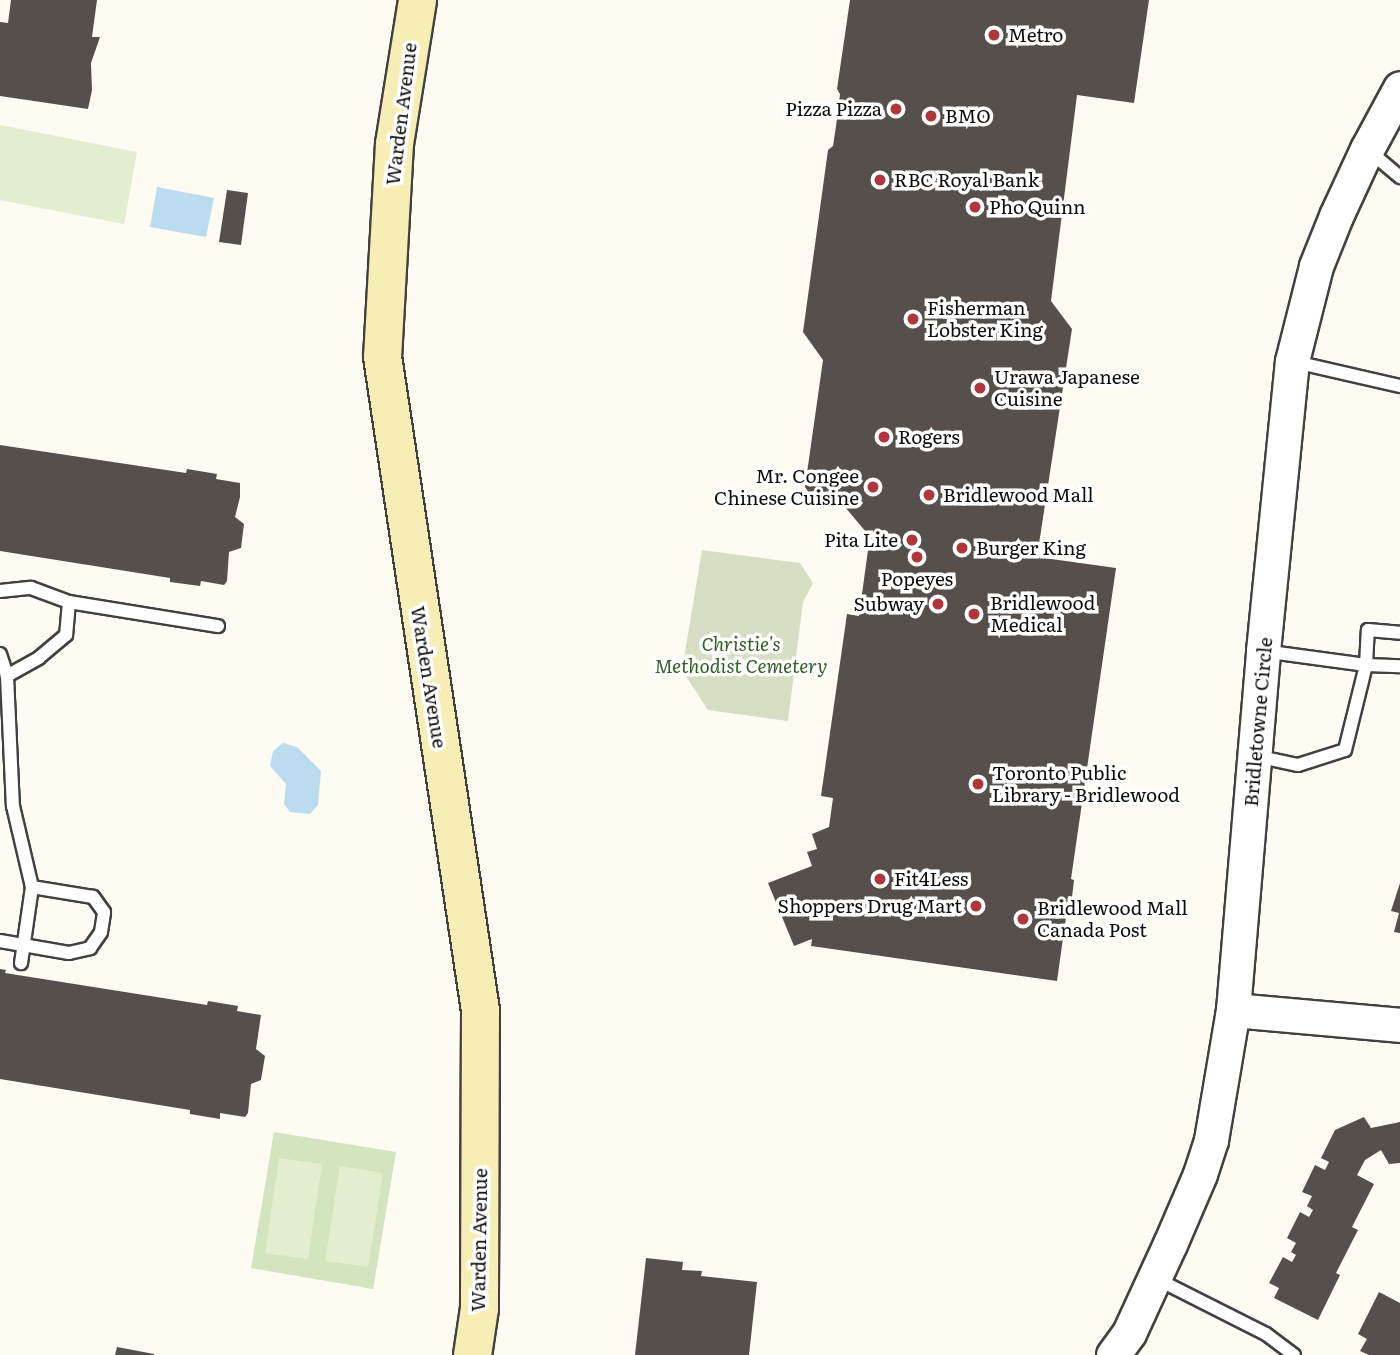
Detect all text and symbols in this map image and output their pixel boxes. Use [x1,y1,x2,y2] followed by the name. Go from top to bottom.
[1008,24,1063,46] place label: Metro
[986,27,1002,43] marker: Metro
[381,41,421,187] street label: Warden Avenue
[785,98,882,120] place label: Pizza Pizza
[888,101,904,117] marker: Pizza Pizza
[945,105,991,127] place label: BMO
[923,108,939,124] marker: BMO
[894,169,1039,191] place label: RBC Royal Bank
[872,172,888,188] marker: RBC Royal Bank
[989,196,1086,218] place label: Pho Quinn
[967,199,983,215] marker: Pho Quinn
[927,297,1043,341] place label: Fisherman Lobster King
[905,311,921,327] marker: Fisherman Lobster King
[994,366,1140,410] place label: Urawa Japanese Cuisine
[972,380,988,396] marker: Urawa Japanese Cuisine
[898,426,960,448] place label: Rogers
[876,429,892,445] marker: Rogers
[714,465,859,509] place label: Mr. Congee Chinese Cuisine
[865,479,881,495] marker: Mr. Congee Chinese Cuisine
[943,484,1094,506] place label: Bridlewood Mall
[921,487,937,503] marker: Bridlewood Mall
[824,529,898,551] place label: Pita Lite
[904,532,920,548] marker: Pita Lite
[976,537,1086,559] place label: Burger King
[954,540,970,556] marker: Burger King
[909,549,925,565] marker: Popeyes
[881,568,953,590] place label: Popeyes
[990,592,1095,636] place label: Bridlewood Medical
[854,593,924,615] place label: Subway
[930,596,946,612] marker: Subway
[407,604,451,750] street label: Warden Avenue
[964,604,984,624] marker: Bridlewood Medical
[655,633,827,677] park label: Christie's Methodist Cemetery
[1239,636,1277,808] street label: Bridletowne Circle
[992,762,1180,806] place label: Toronto Public Library - Bridlewood
[970,776,986,792] marker: Toronto Public Library - Bridlewood
[894,868,968,890] place label: Fit4Less
[872,871,888,887] marker: Fit4Less
[778,895,962,917] place label: Shoppers Drug Mart
[1037,897,1188,941] place label: Bridlewood Mall Canada Post
[968,898,984,914] marker: Shoppers Drug Mart
[1015,911,1031,927] marker: Bridlewood Mall Canada Post
[466,1168,492,1312] street label: Warden Avenue

